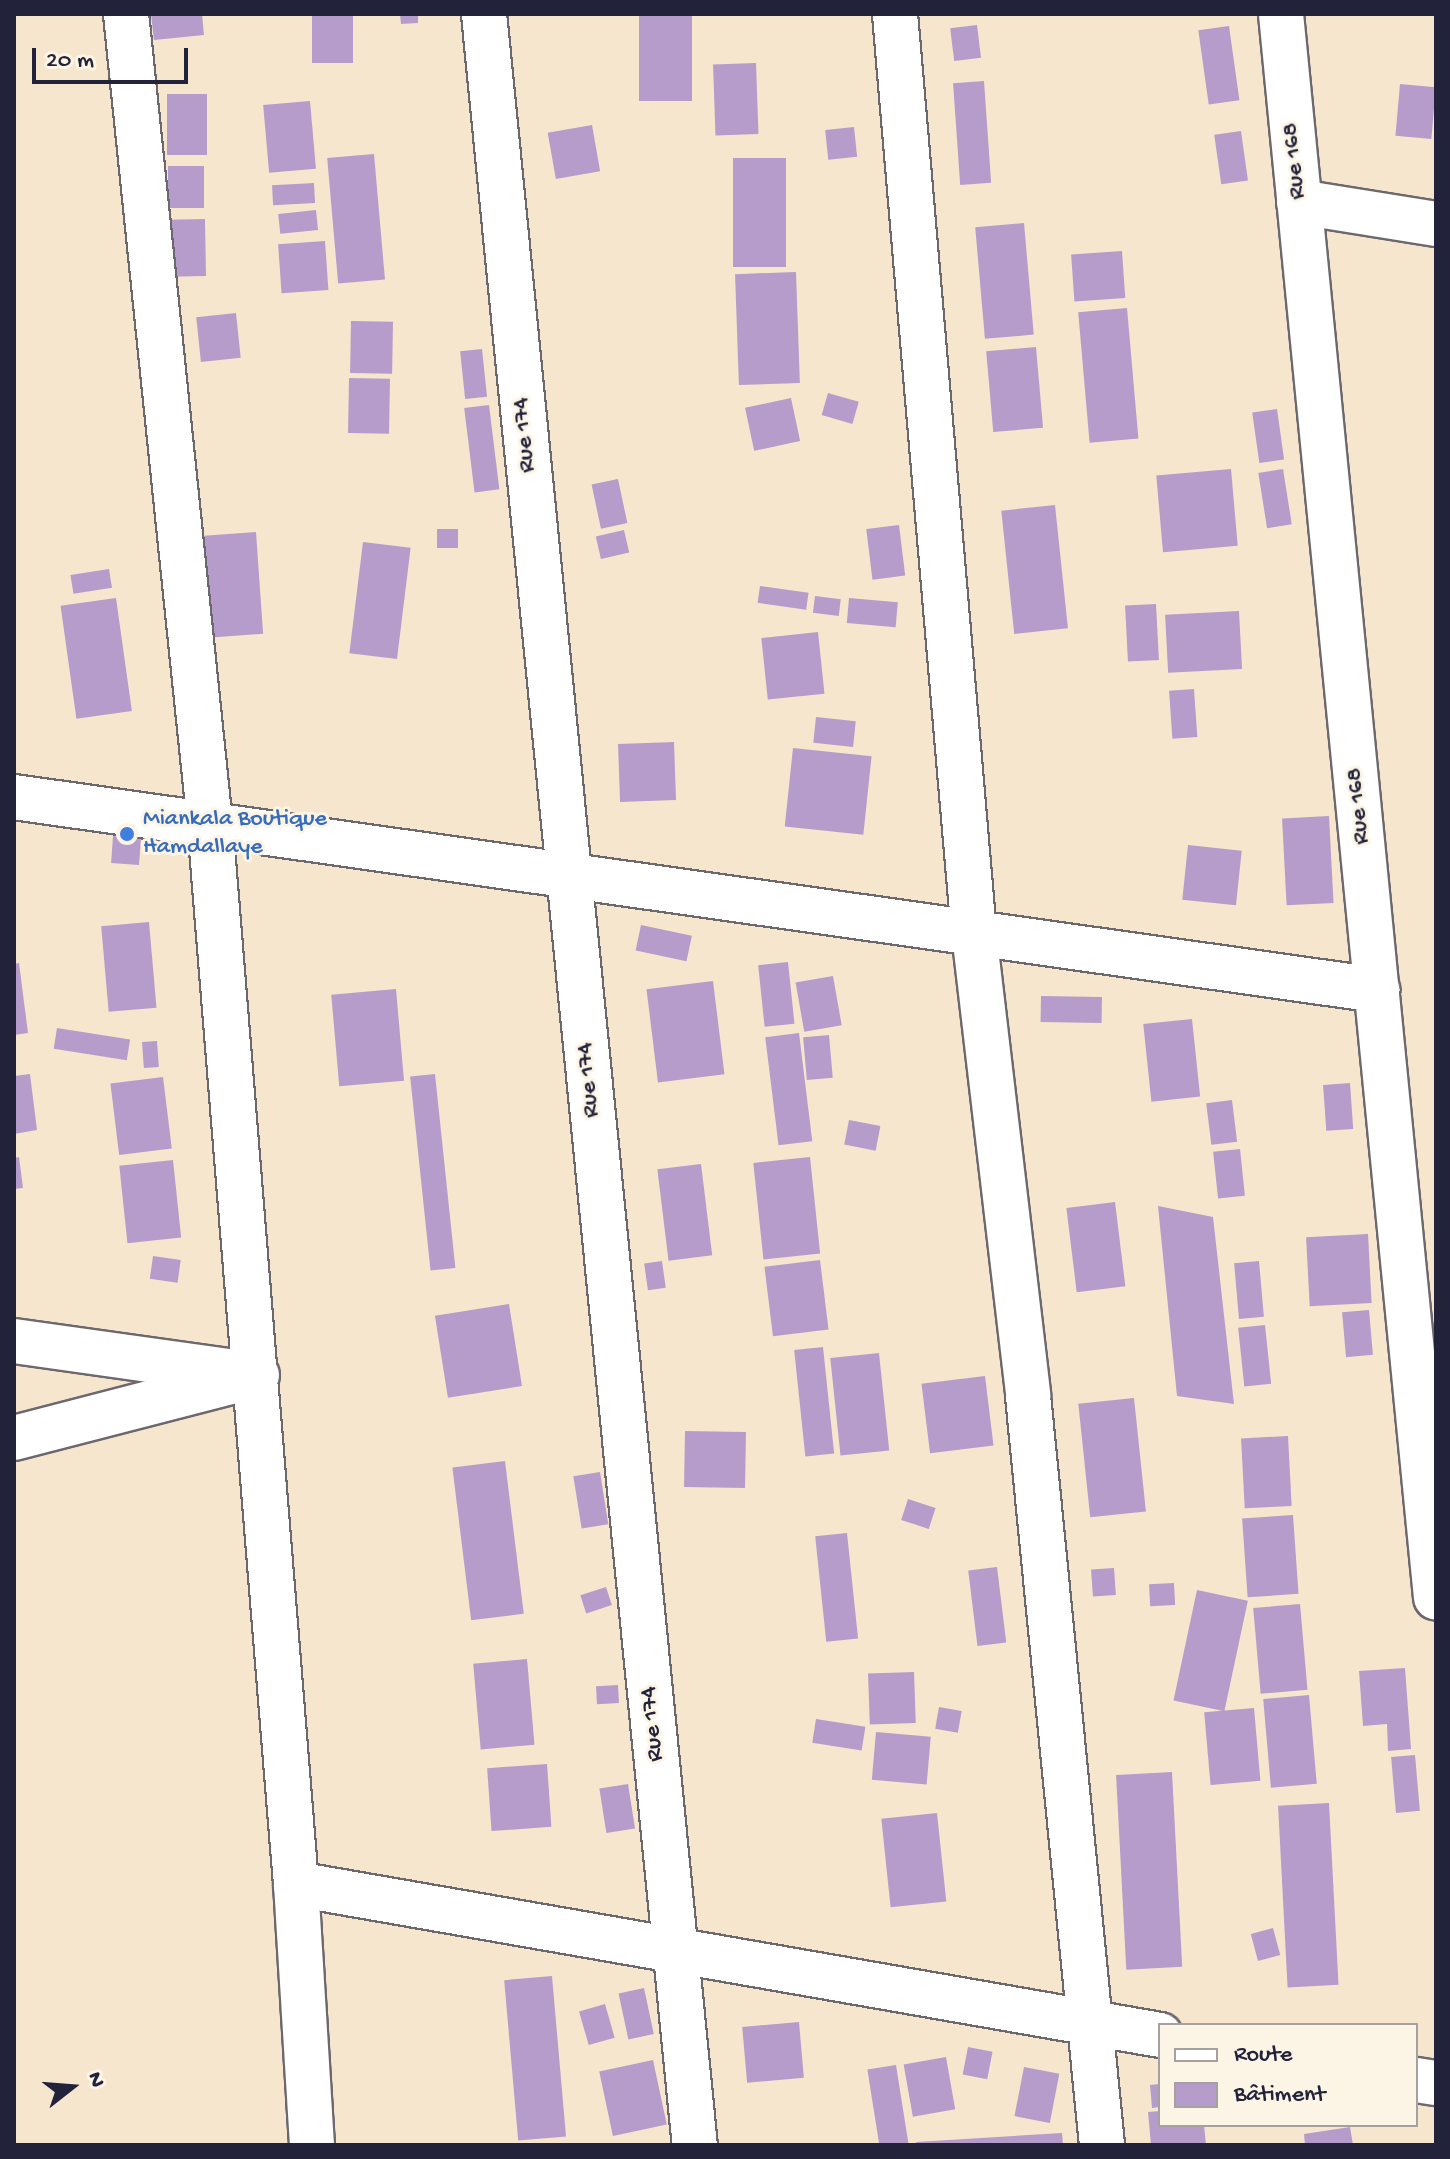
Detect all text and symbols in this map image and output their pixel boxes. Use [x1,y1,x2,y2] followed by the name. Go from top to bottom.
[36,32,192,82] scale bar
[46,47,94,76] text: 20 m
[1277,121,1313,201] street label: Rue 168
[507,396,543,474] street label: Rue 174
[1341,766,1377,846] street label: Rue 168
[143,806,327,862] place label: Miankala Boutique Hamdallaye
[118,825,136,843] marker: Miankala Boutique Hamdallaye
[571,1041,607,1119] street label: Rue 174
[635,1685,671,1763] street label: Rue 174
[1158,2023,1418,2127] legend
[1234,2041,1292,2070] text: Route
[32,2047,112,2127] north arrow
[80,2069,109,2091] text: N
[1234,2081,1325,2110] text: Bâtiment

